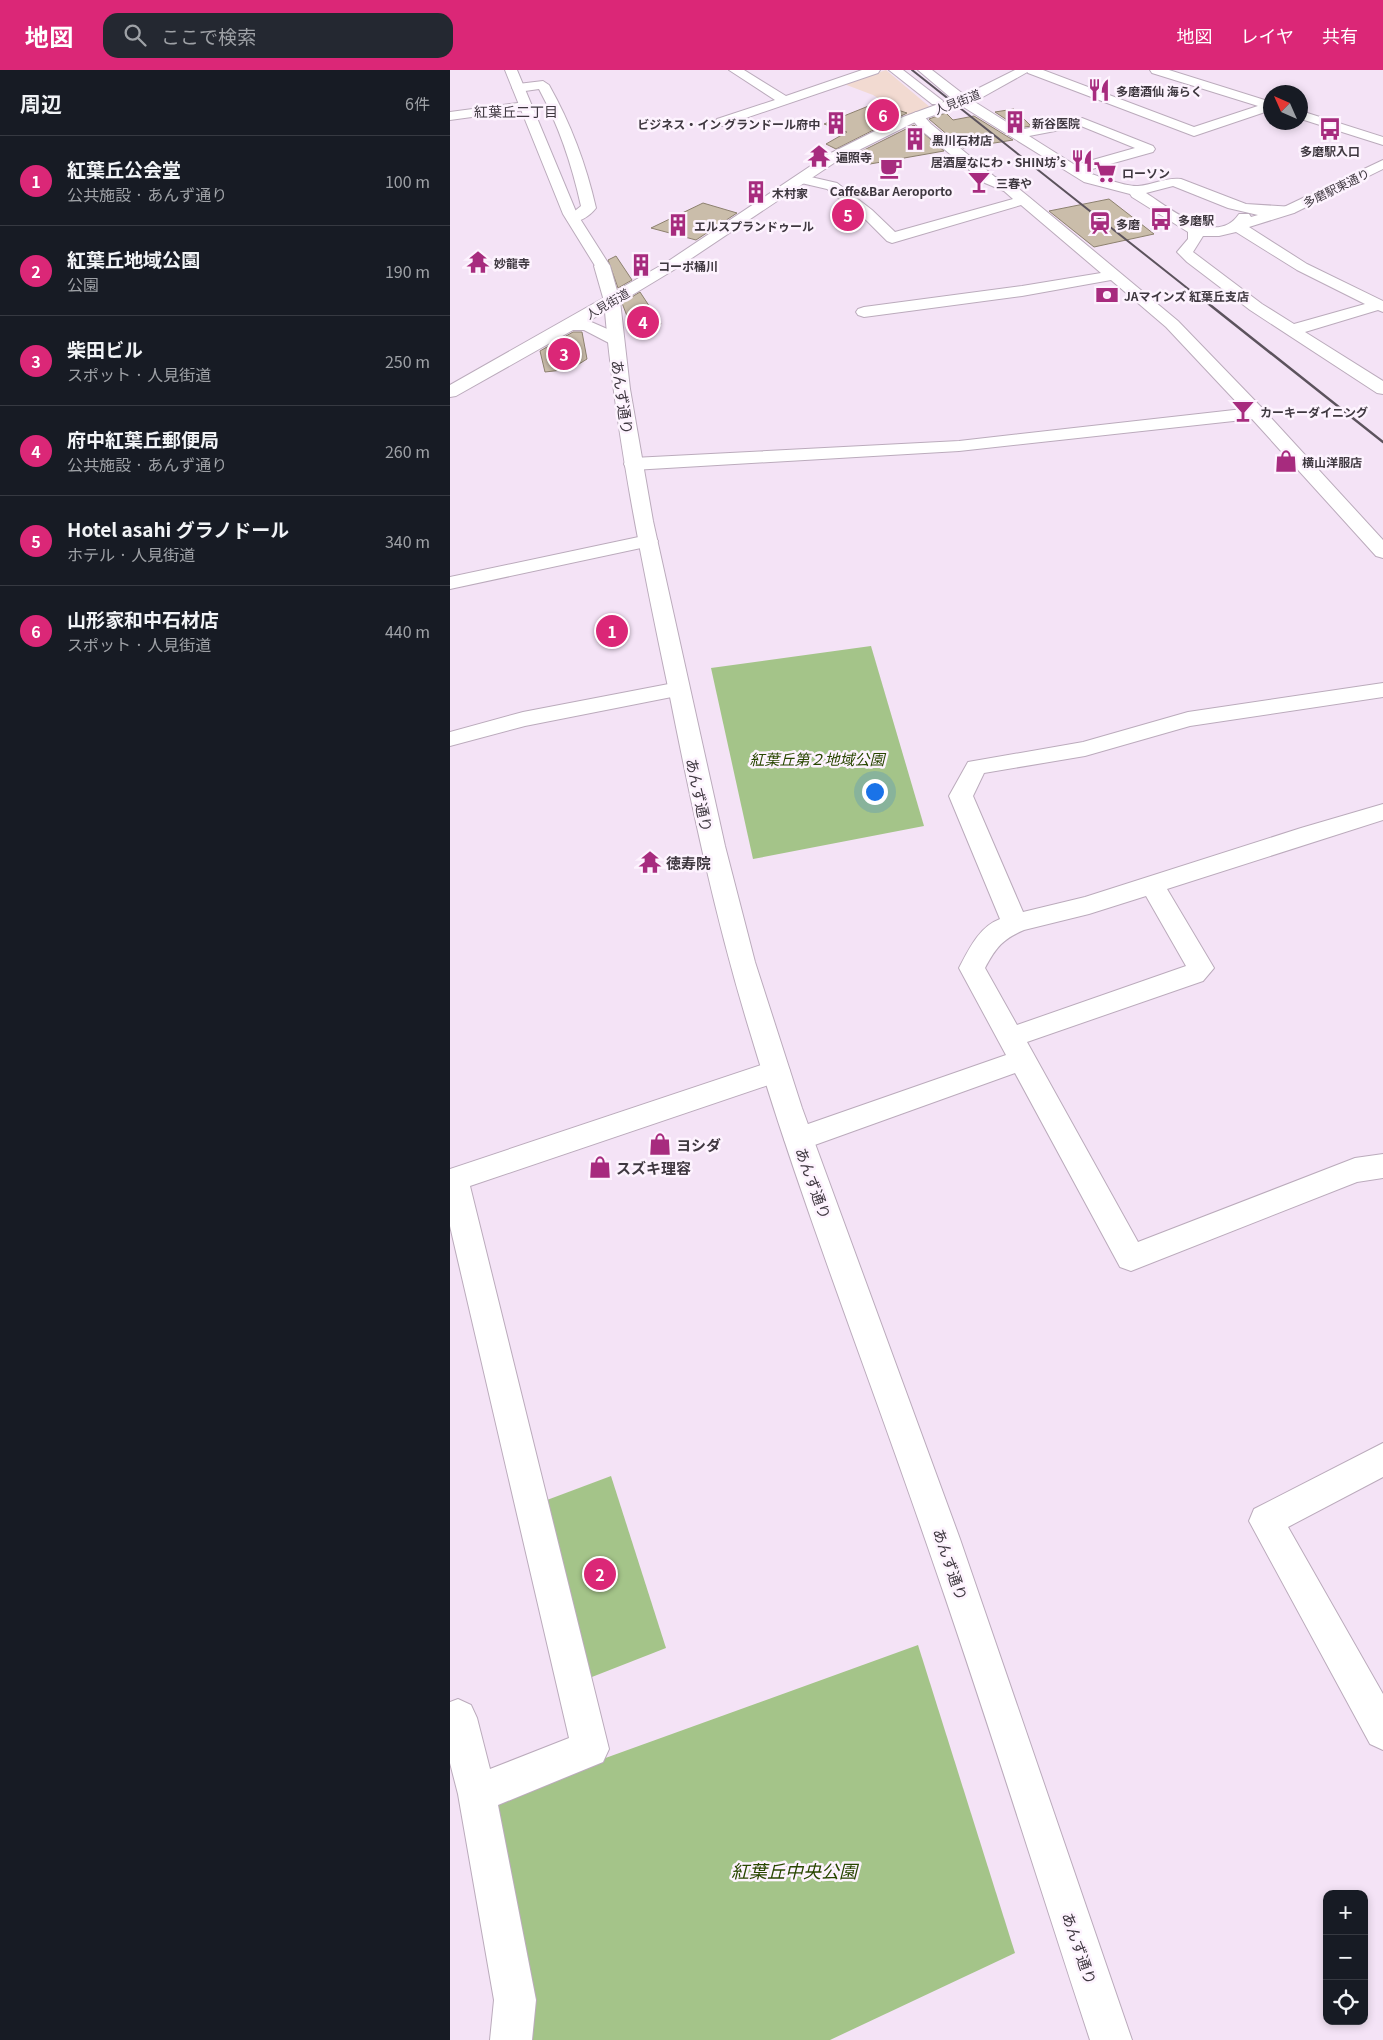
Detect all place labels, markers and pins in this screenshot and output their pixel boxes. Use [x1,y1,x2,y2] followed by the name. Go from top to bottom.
[1086,77,1112,103] restaurant icon: 多磨酒仙 海らく
[1116,82,1203,99] place label: 多磨酒仙 海らく
[867,96,899,134] pin: 6
[1002,109,1028,135] building icon: 新谷医院
[823,110,849,136] building icon: ビジネス・イン グランドール府中
[1032,114,1080,131] place label: 新谷医院
[637,115,820,132] place label: ビジネス・イン グランドール府中
[1317,116,1343,142] bus stop icon: 多磨駅入口
[902,126,928,152] building icon: 黒川石材店
[932,131,992,148] place label: 黒川石材店
[1300,142,1360,159] place label: 多磨駅入口
[806,143,832,169] temple icon: 遍照寺
[836,148,872,165] place label: 遍照寺
[1069,148,1095,174] restaurant icon: 居酒屋なにわ・SHIN坊’s
[931,153,1066,170] place label: 居酒屋なにわ・SHIN坊’s
[878,155,904,181] cafe icon: Caffe&Bar Aeroporto
[1092,159,1118,185] supermarket icon: ローソン
[1122,164,1170,181] place label: ローソン
[966,169,992,195] bar icon: 三春や
[996,174,1032,191] place label: 三春や
[743,179,769,205] building icon: 木村家
[830,182,952,199] place label: Caffe&Bar Aeroporto
[772,184,808,201] place label: 木村家
[832,196,864,234] pin: 5
[1148,206,1174,232] bus stop icon: 多磨駅
[1087,210,1113,236] station icon: 多磨
[1178,211,1214,228] place label: 多磨駅
[665,212,691,238] building icon: エルスプランドゥール
[1116,215,1140,232] place label: 多磨
[694,217,814,234] place label: エルスプランドゥール
[465,249,491,275] temple icon: 妙龍寺
[628,252,654,278] building icon: コーポ桶川
[494,254,530,271] place label: 妙龍寺
[658,257,718,274] place label: コーポ桶川
[1094,282,1120,308] bank icon: JAマインズ 紅葉丘支店
[1124,287,1249,304] place label: JAマインズ 紅葉丘支店
[627,303,659,341] pin: 4
[548,335,580,373] pin: 3
[1230,398,1256,424] bar icon: カーキーダイニング
[1260,403,1368,420] place label: カーキーダイニング
[1273,448,1299,474] shop icon: 横山洋服店
[1302,453,1362,470] place label: 横山洋服店
[596,612,628,650] pin: 1
[637,849,663,875] temple icon: 徳寿院
[666,852,711,873] place label: 徳寿院
[647,1131,673,1157] shop icon: ヨシダ
[676,1134,721,1155] place label: ヨシダ
[587,1154,613,1180] shop icon: スズキ理容
[616,1157,691,1178] place label: スズキ理容
[584,1555,616,1593] pin: 2

